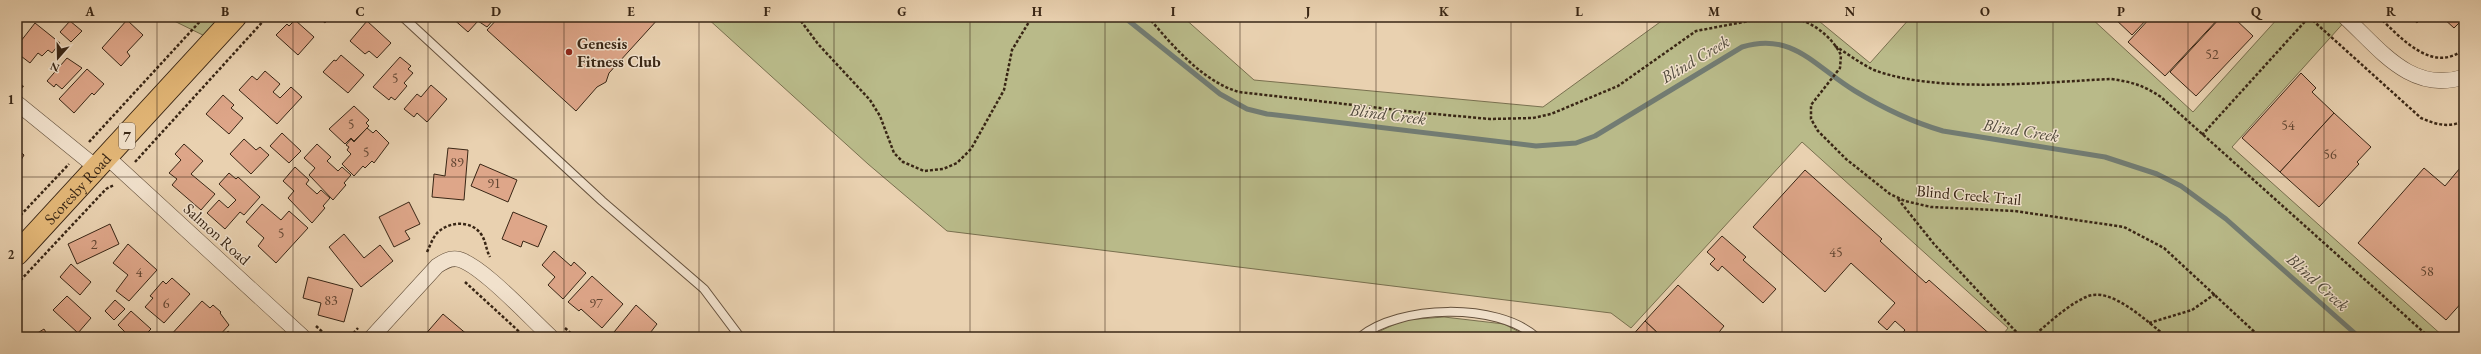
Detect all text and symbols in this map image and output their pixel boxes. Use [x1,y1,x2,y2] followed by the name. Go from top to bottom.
[84,3,95,20] text: A
[221,3,229,20] text: B
[355,3,365,20] text: C
[491,3,501,20] text: D
[627,3,635,20] text: E
[763,3,771,20] text: F
[897,3,907,20] text: G
[1032,3,1043,20] text: H
[1171,3,1176,20] text: I
[1304,3,1311,20] text: J
[1439,3,1450,20] text: K
[1575,3,1583,20] text: L
[1708,3,1720,20] text: M
[1845,3,1856,20] text: N
[1980,3,1990,20] text: O
[2117,3,2125,20] text: P
[2251,3,2263,20] text: Q
[2386,3,2396,20] text: R
[1656,30,1734,89] water label: Blind Creek
[577,33,661,72] place label: Genesis Fitness Club
[38,38,78,78] north arrow
[2205,45,2219,63] house number: 52
[564,47,574,57] marker: Genesis Fitness Club
[48,59,61,75] text: N
[392,69,398,87] house number: 5
[8,91,15,108] text: 1
[1348,98,1428,130] water label: Blind Creek
[1980,113,2061,147] water label: Blind Creek
[348,115,354,133] house number: 5
[2281,116,2295,134] house number: 54
[119,123,135,149] road number: 7
[363,143,369,161] house number: 5
[2323,145,2337,163] house number: 56
[39,148,116,229] street label: Scoresby Road
[450,153,464,171] house number: 89
[487,174,501,192] house number: 91
[1916,180,2022,210] street label: Blind Creek Trail
[179,198,256,270] street label: Salmon Road
[278,224,284,242] house number: 5
[91,235,98,253] house number: 2
[1829,243,1843,261] house number: 45
[8,246,15,263] text: 2
[2281,248,2354,316] water label: Blind Creek
[2420,262,2434,280] house number: 58
[136,263,143,281] house number: 4
[324,291,338,309] house number: 83
[163,294,170,312] house number: 6
[589,294,603,312] house number: 97

